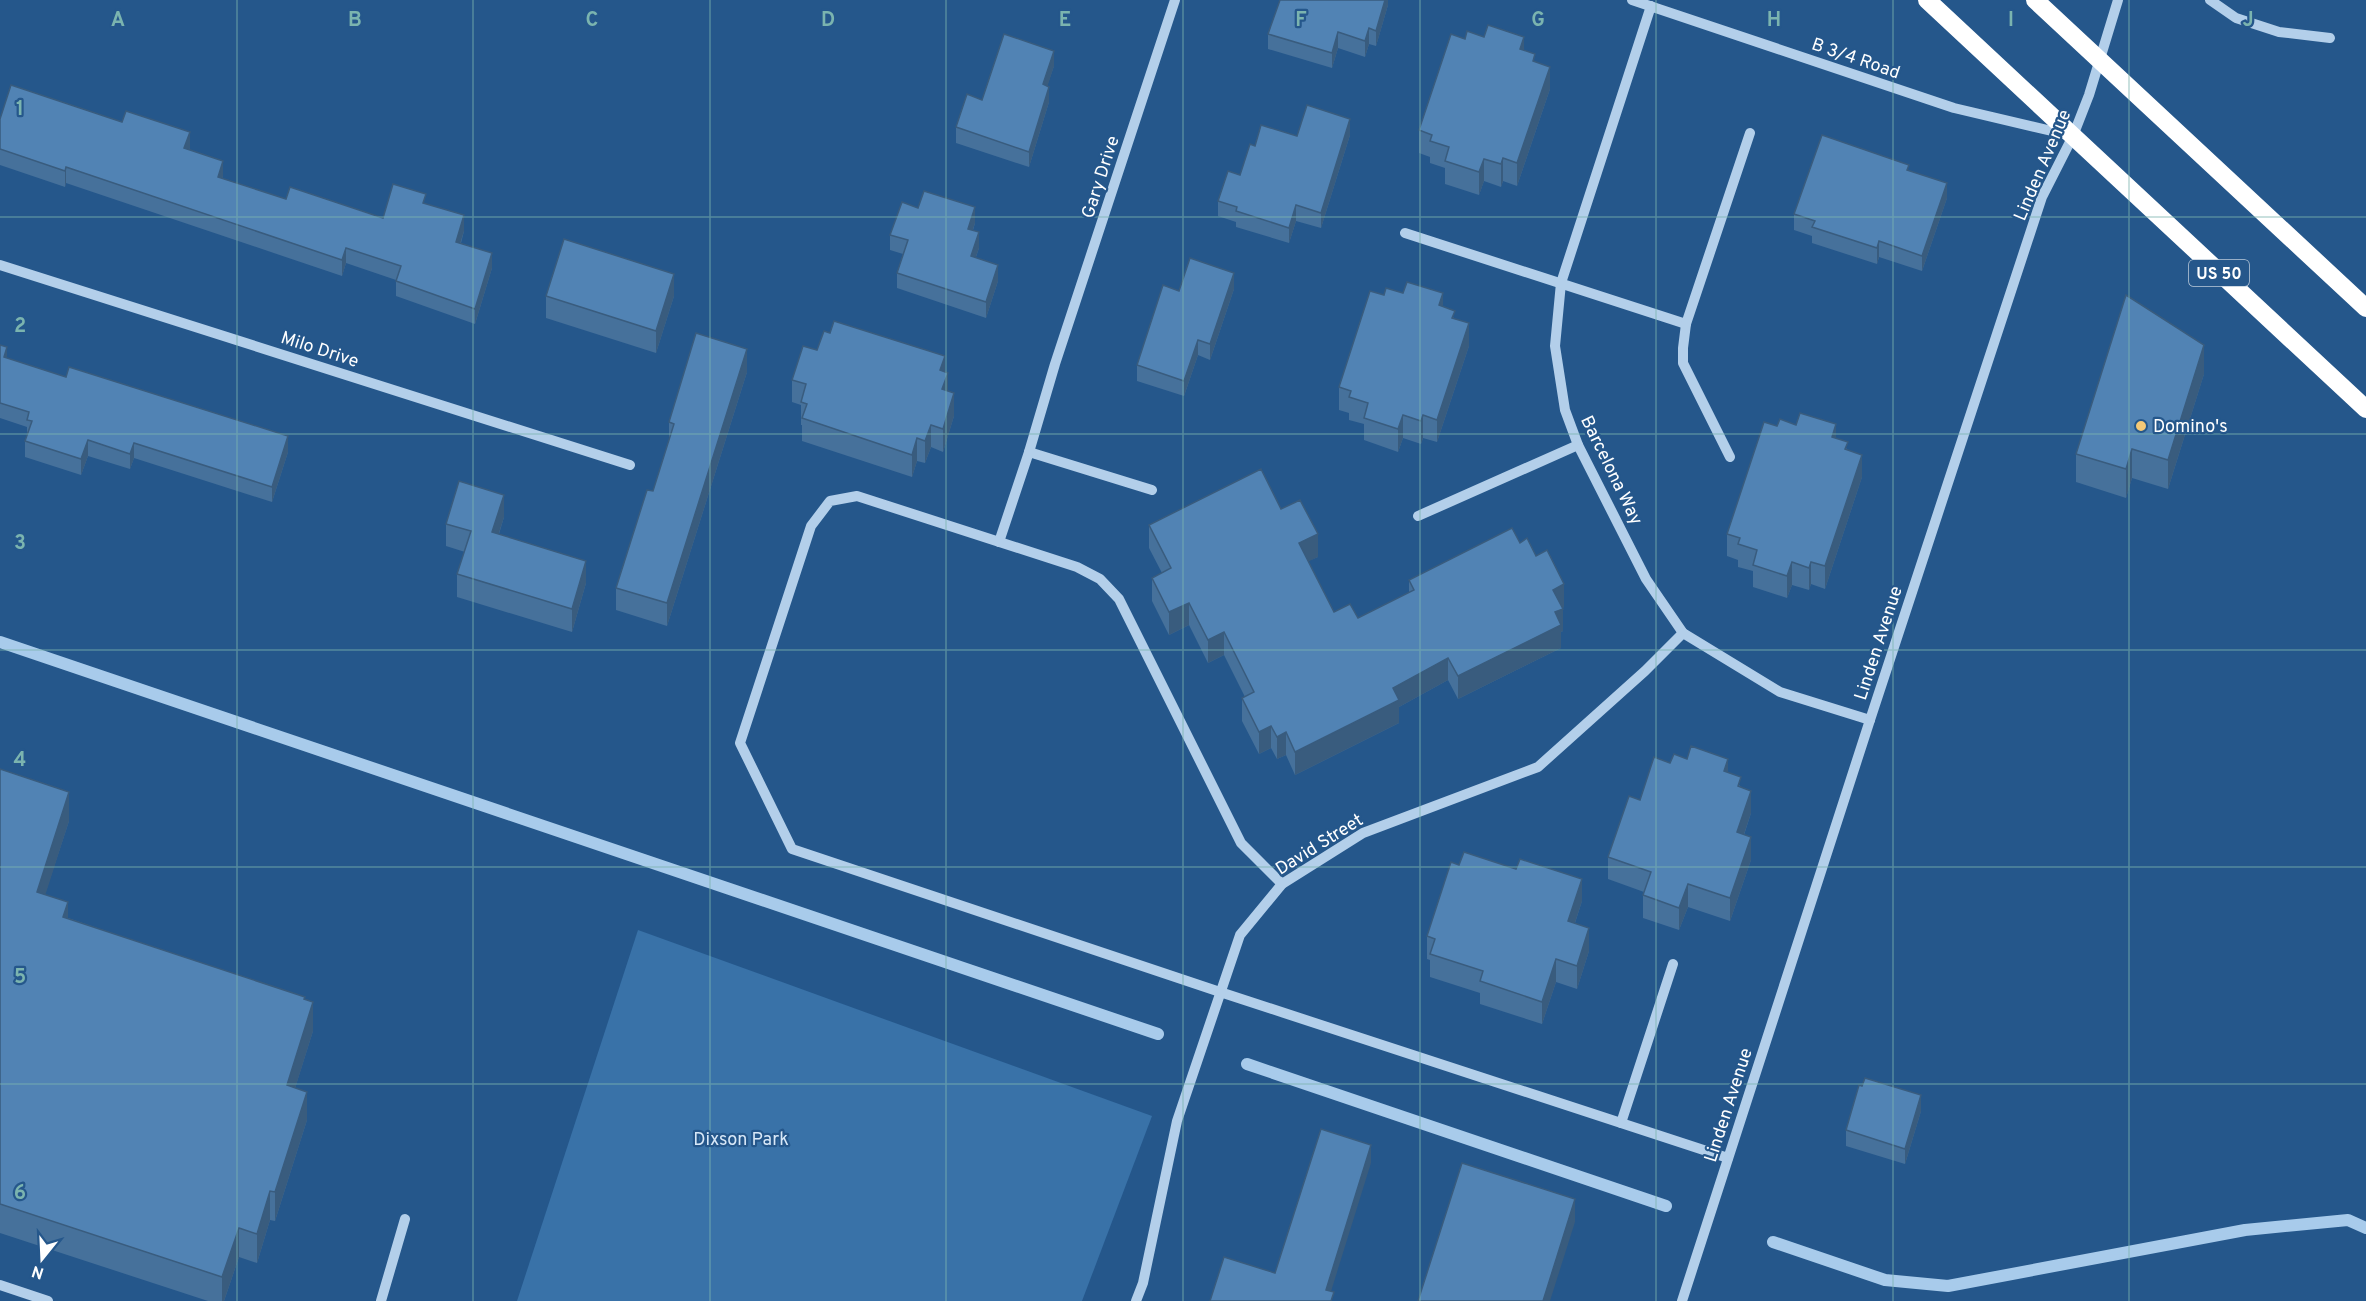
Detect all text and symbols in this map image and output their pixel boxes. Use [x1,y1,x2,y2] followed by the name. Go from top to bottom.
[111,8,125,34] text: A
[348,8,362,34] text: B
[586,8,598,34] text: C
[821,8,835,34] text: D
[1059,8,1071,34] text: E
[1295,8,1307,34] text: F
[1531,8,1545,34] text: G
[1767,8,1781,34] text: H
[2008,8,2014,34] text: I
[2242,8,2254,34] text: J
[1808,34,1903,85] street label: B 3/4 Road
[16,97,24,123] text: 1
[2010,106,2077,225] street label: Linden Avenue
[1077,133,1126,222] street label: Gary Drive
[2189,260,2249,286] road number: US 50
[14,314,26,340] text: 2
[278,327,361,374] street label: Milo Drive
[1574,412,1647,529] street label: Barcelona Way
[2153,416,2228,439] place label: Domino's
[2134,419,2148,433] marker: Domino's
[14,531,26,557] text: 3
[1850,583,1909,704] street label: Linden Avenue
[14,748,26,774] text: 4
[1272,809,1368,881] street label: David Street
[14,965,26,991] text: 5
[1700,1045,1759,1166] street label: Linden Avenue
[693,1129,789,1152] park label: Dixson Park
[14,1181,26,1207] text: 6
[12,1229,72,1289] north arrow
[29,1260,47,1283] text: N

